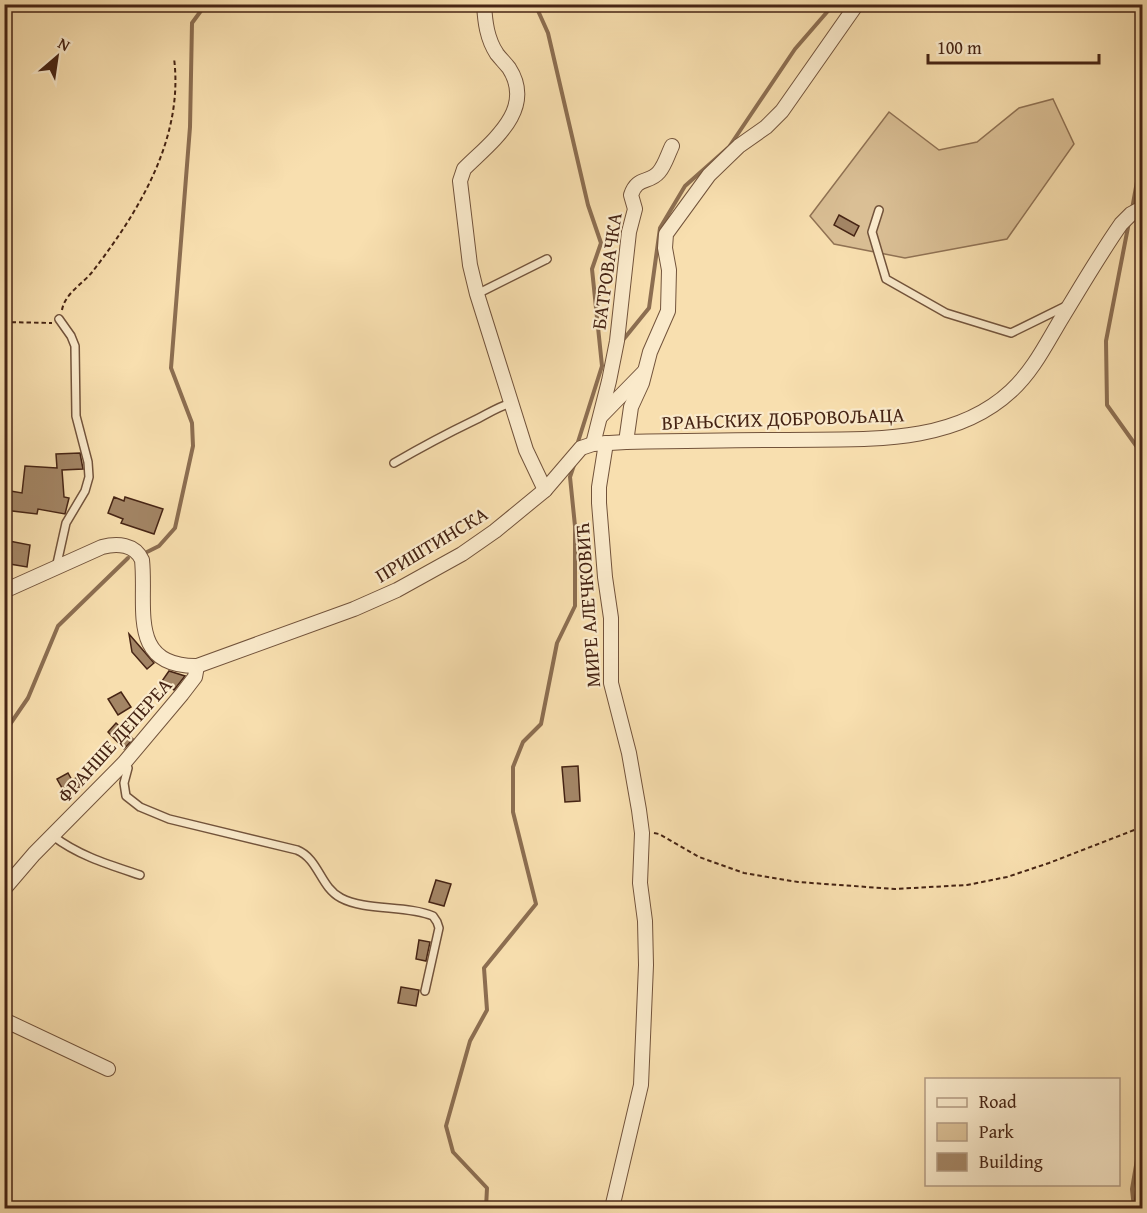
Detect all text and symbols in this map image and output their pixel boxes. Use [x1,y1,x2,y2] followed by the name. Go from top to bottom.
[27,27,87,87] north arrow
[928,27,1099,65] scale bar
[54,31,75,57] text: N
[937,34,982,61] text: 100 m
[583,211,629,331] street label: БАТРОВАЧКА
[661,399,905,437] street label: ВРАЊСКИХ ДОБРОВОЉАЦА
[369,499,493,589] street label: ПРИШТИНСКА
[567,521,607,689] street label: МИРЕ АЛЕЧКОВИЋ
[50,671,178,809] street label: ФРАНШЕ ДЕПЕРЕА
[925,1078,1120,1186] legend
[979,1088,1017,1115] text: Road
[979,1118,1015,1145] text: Park
[979,1148,1043,1175] text: Building

